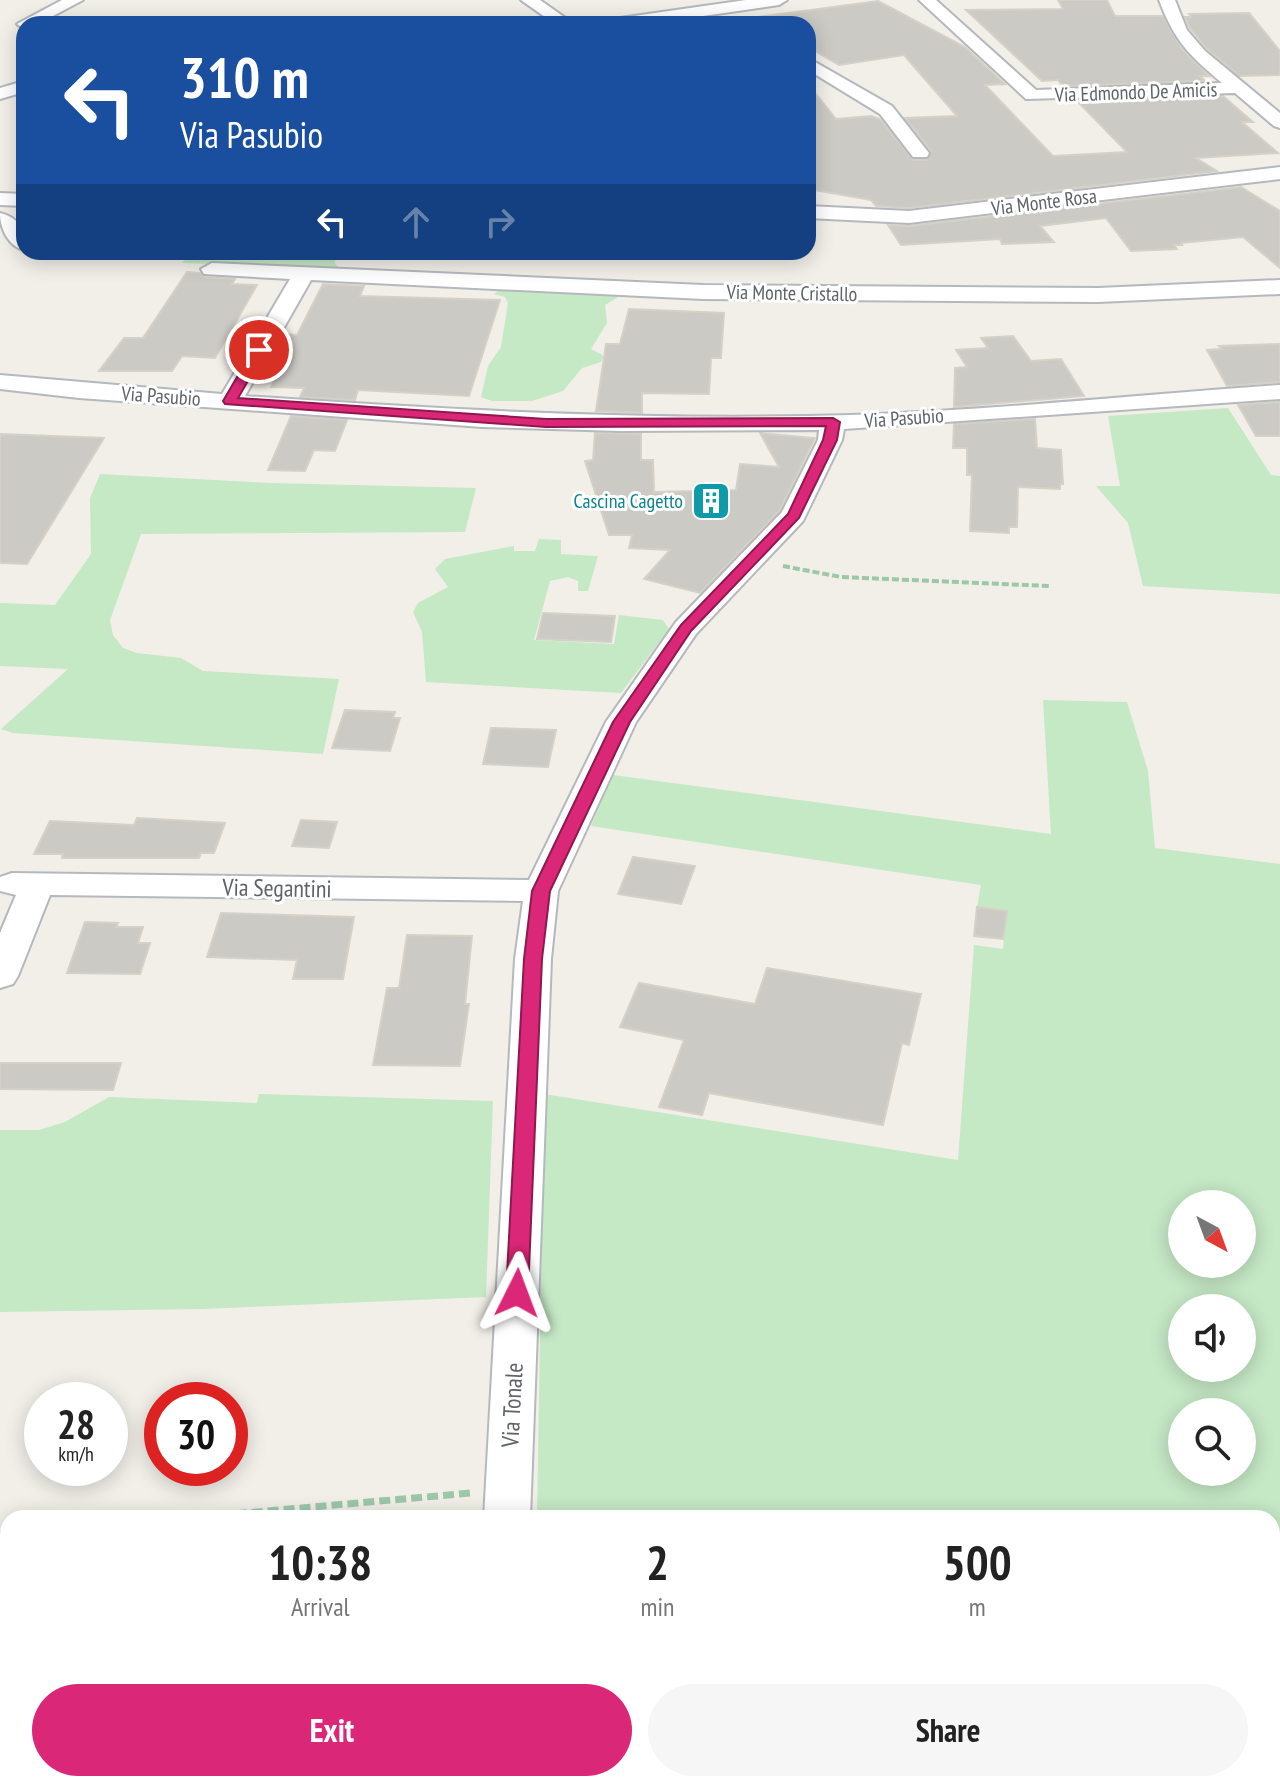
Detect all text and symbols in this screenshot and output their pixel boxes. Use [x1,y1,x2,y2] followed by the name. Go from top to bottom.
[180,41,309,113] text: 310 m
[48,48,152,152] icon: left
[1053,76,1218,108] street label: Via Edmondo De Amicis
[180,111,323,158] text: Via Pasubio
[989,183,1098,221] street label: Via Monte Rosa
[310,200,354,244] icon: left
[394,200,438,244] icon: ahead
[478,200,522,244] icon: right
[725,279,858,307] street label: Via Monte Cristallo
[225,316,293,384] pin
[237,328,281,372] icon: arrive
[119,380,202,412] street label: Via Pasubio
[862,402,945,434] street label: Via Pasubio
[690,480,732,522] building icon: Cascina Cagetto
[574,488,683,514] place label: Cascina Cagetto
[221,872,332,904] street label: Via Segantini
[1168,1190,1256,1278] north arrow
[1168,1190,1256,1486] map controls
[475,1251,559,1335] position arrow
[1168,1294,1256,1382] button: sound
[494,1362,530,1449] street label: Via Tonale
[144,1382,248,1486] speed limit sign: 30
[57,1398,95,1450] text: 28
[1168,1398,1256,1486] button: search
[58,1441,94,1467] text: km/h
[268,1531,372,1593] text: 10:38
[646,1531,669,1593] text: 2
[943,1531,1012,1593] text: 500
[291,1590,350,1623] text: Arrival
[640,1590,674,1623] text: min
[969,1590,986,1623] text: m
[32,1684,632,1776] button: Exit
[648,1684,1248,1776] button: Share

